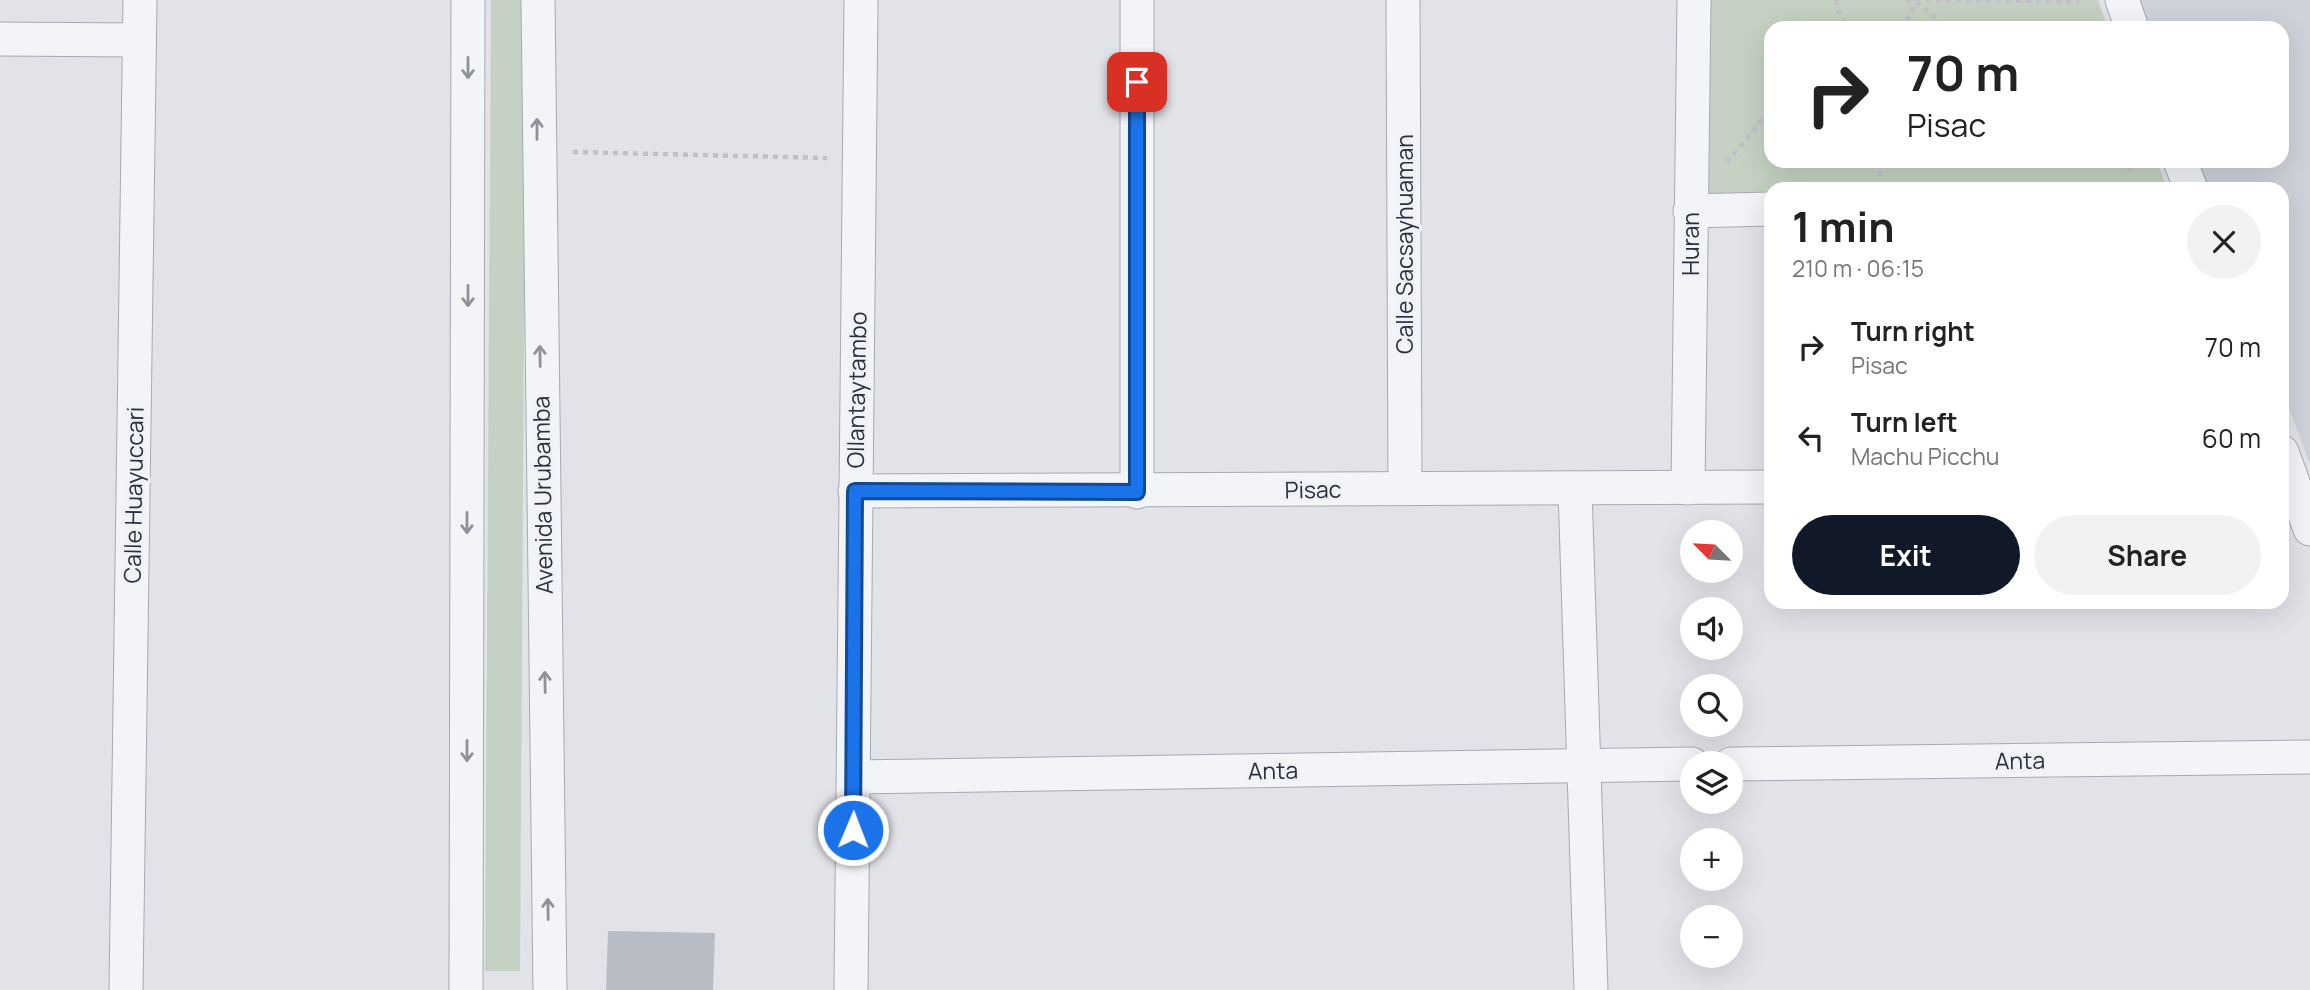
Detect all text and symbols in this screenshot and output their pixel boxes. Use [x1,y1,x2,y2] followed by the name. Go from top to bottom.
[1907,39,2019,106] text: 70 m
[1792,49,1883,140] icon: right
[1107,52,1167,112] pin
[461,56,475,79] one-way arrow
[1118,63,1156,101] icon: arrive
[1907,103,1986,147] text: Pisac
[530,118,544,141] one-way arrow
[1388,134,1420,354] street label: Calle Sacsayhuaman
[1792,197,1895,255] text: 1 min
[2187,205,2261,279] button: close
[1674,212,1706,276] street label: Huran
[1792,252,1924,284] text: 210 m · 06:15
[461,284,475,307] one-way arrow
[839,311,873,469] street label: Ollantaytambo
[1851,313,1975,349] text: Turn right
[1792,328,1830,366] icon: right
[2205,329,2261,365] text: 70 m
[533,345,547,368] one-way arrow
[1851,349,1908,381] text: Pisac
[524,396,560,594] street label: Avenida Urubamba
[1851,404,1958,440] text: Turn left
[115,406,151,584] street label: Calle Huayuccari
[1792,419,1830,457] icon: left
[2202,420,2261,456] text: 60 m
[1851,440,1999,472] text: Machu Picchu
[1284,473,1342,505] street label: Pisac
[460,511,474,534] one-way arrow
[1792,515,2020,595] button: Exit
[2034,515,2261,595] button: Share
[1680,520,1743,583] north arrow
[1680,520,1743,968] map controls
[1680,597,1743,660] button: sound
[538,671,552,694] one-way arrow
[1680,674,1743,737] button: search
[460,739,474,762] one-way arrow
[1995,744,2045,776] street label: Anta
[1680,751,1743,814] button: layers
[1248,754,1298,786] street label: Anta
[816,793,890,867] position arrow
[1680,828,1743,891] button: +
[541,898,555,921] one-way arrow
[1680,905,1743,968] button: −

